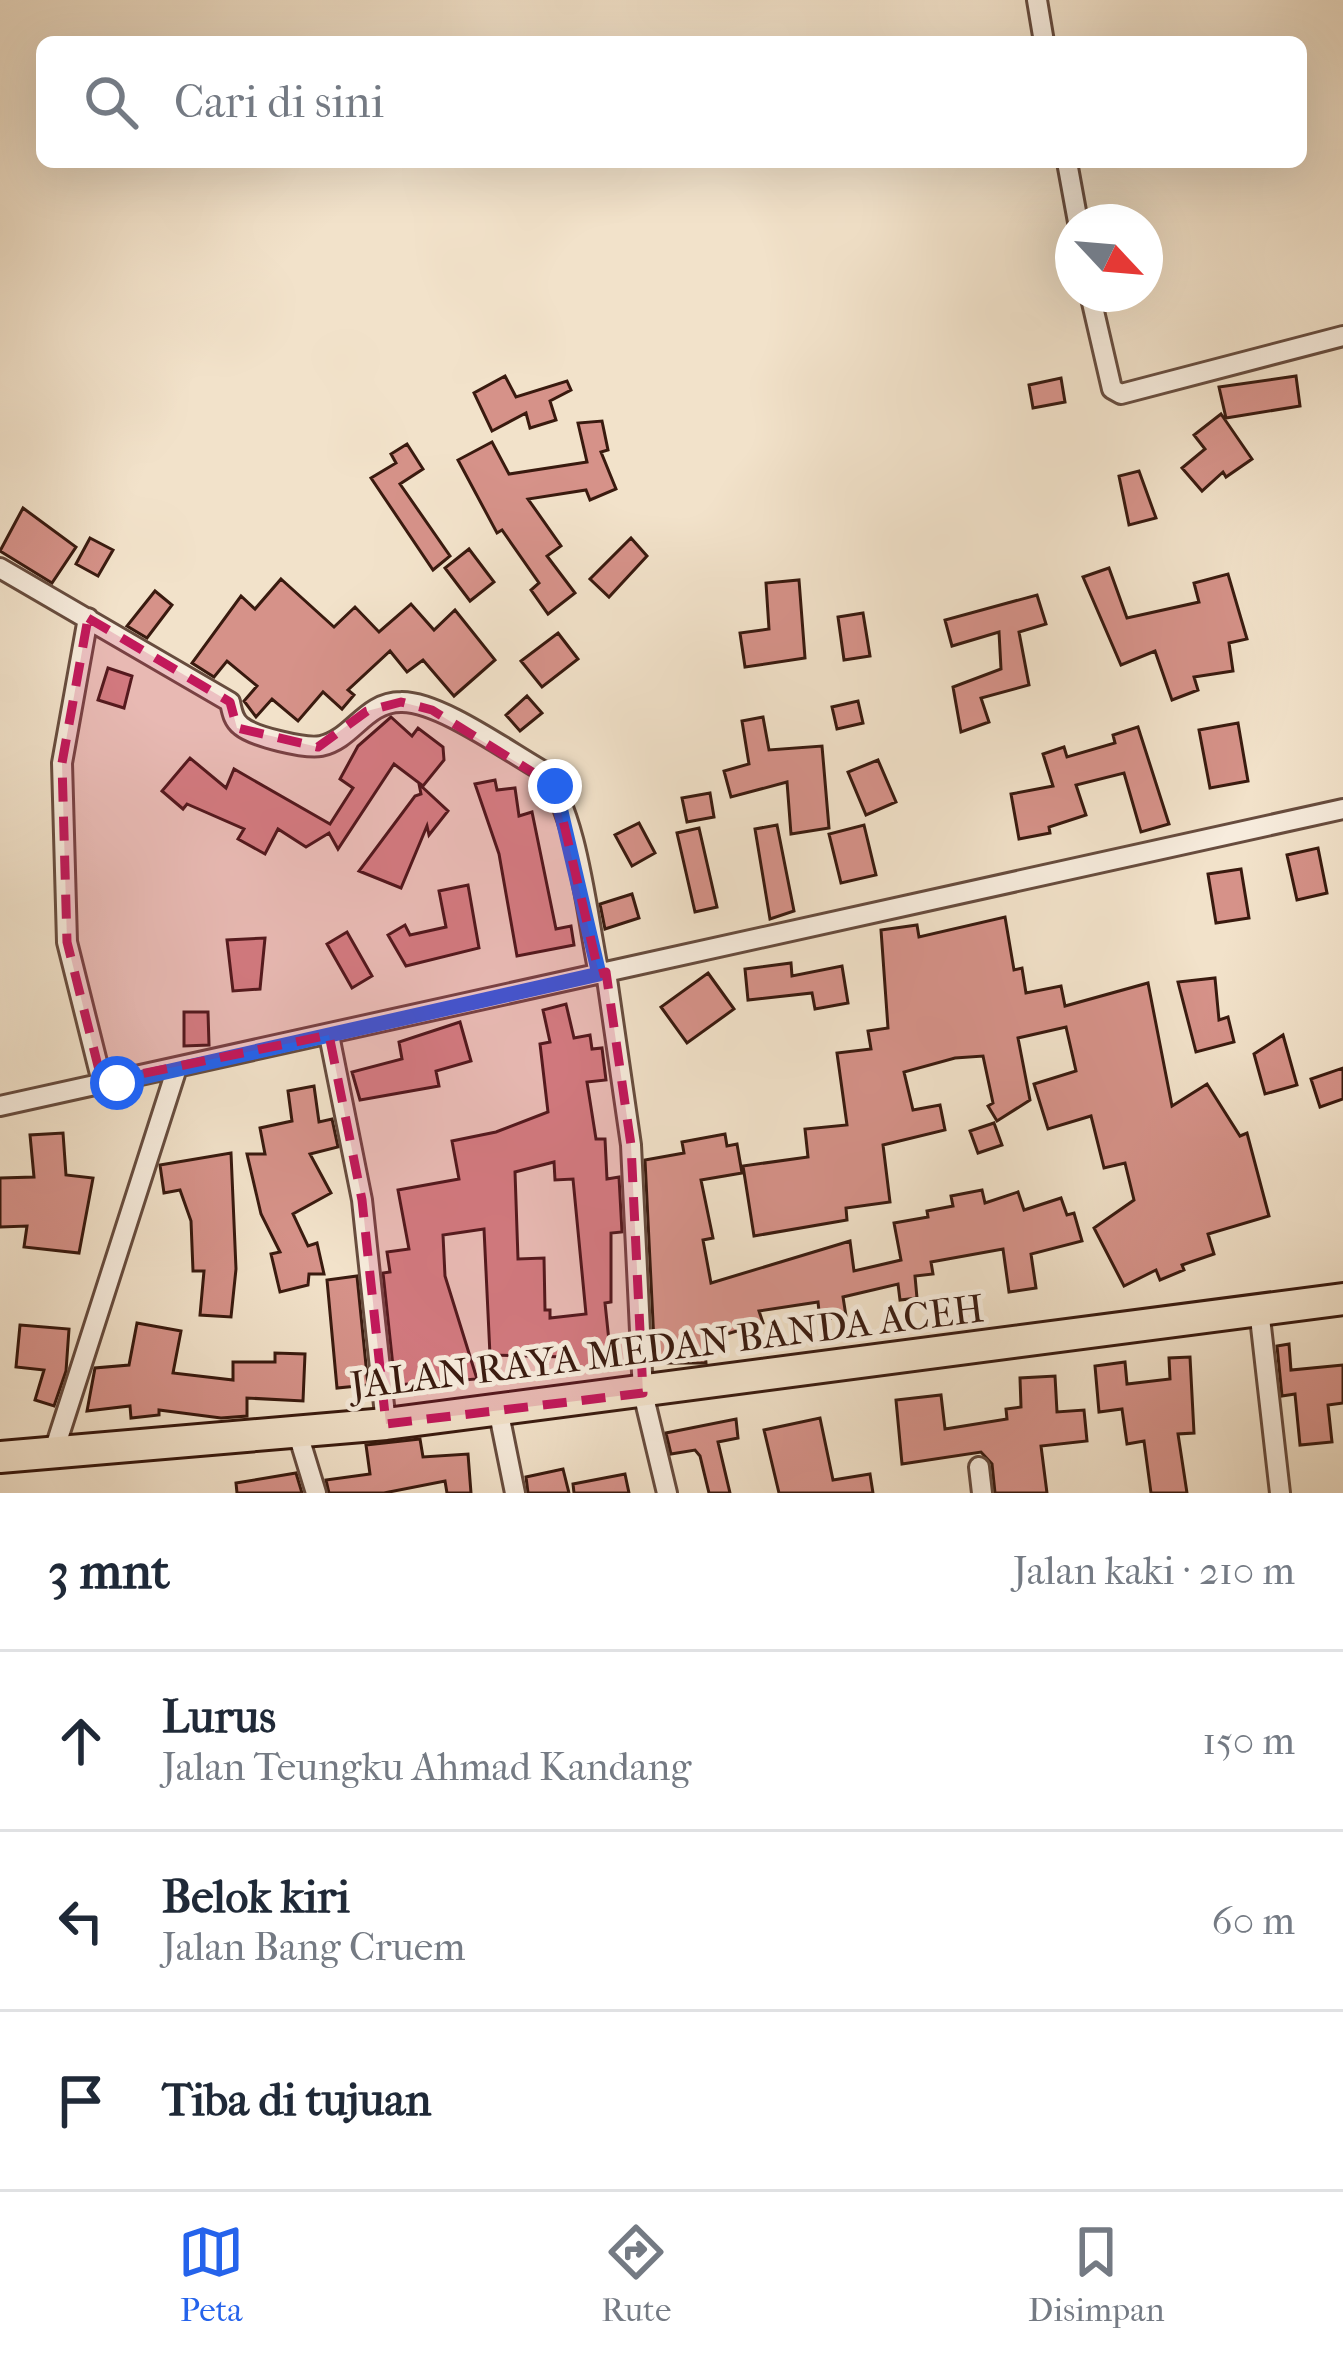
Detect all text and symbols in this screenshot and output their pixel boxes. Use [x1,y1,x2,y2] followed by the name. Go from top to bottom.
[36,36,1307,168] search box
[78,69,144,135] icon: search
[174,76,384,129] text: Cari di sini
[1055,204,1163,312] north arrow
[528,759,582,813] route end
[90,1056,144,1110] route start
[345,1285,986,1409] street label: JALAN RAYA MEDAN BANDA ACEH
[48,1541,170,1601] text: 3 mnt
[1013,1548,1295,1594] text: Jalan kaki · 210 m
[162,1691,276,1744] text: Lurus
[48,1708,114,1774] icon: ahead
[1202,1718,1295,1764] text: 150 m
[162,1744,691,1790] text: Jalan Teungku Ahmad Kandang
[162,1871,350,1924] text: Belok kiri
[48,1888,114,1954] icon: left
[1212,1898,1295,1944] text: 60 m
[162,1924,465,1970] text: Jalan Bang Cruem
[48,2068,114,2134] icon: arrive
[162,2074,431,2127] text: Tiba di tujuan
[178,2219,244,2330] tab: Peta
[601,2219,671,2330] tab: Rute
[1028,2219,1165,2330] tab: Disimpan

